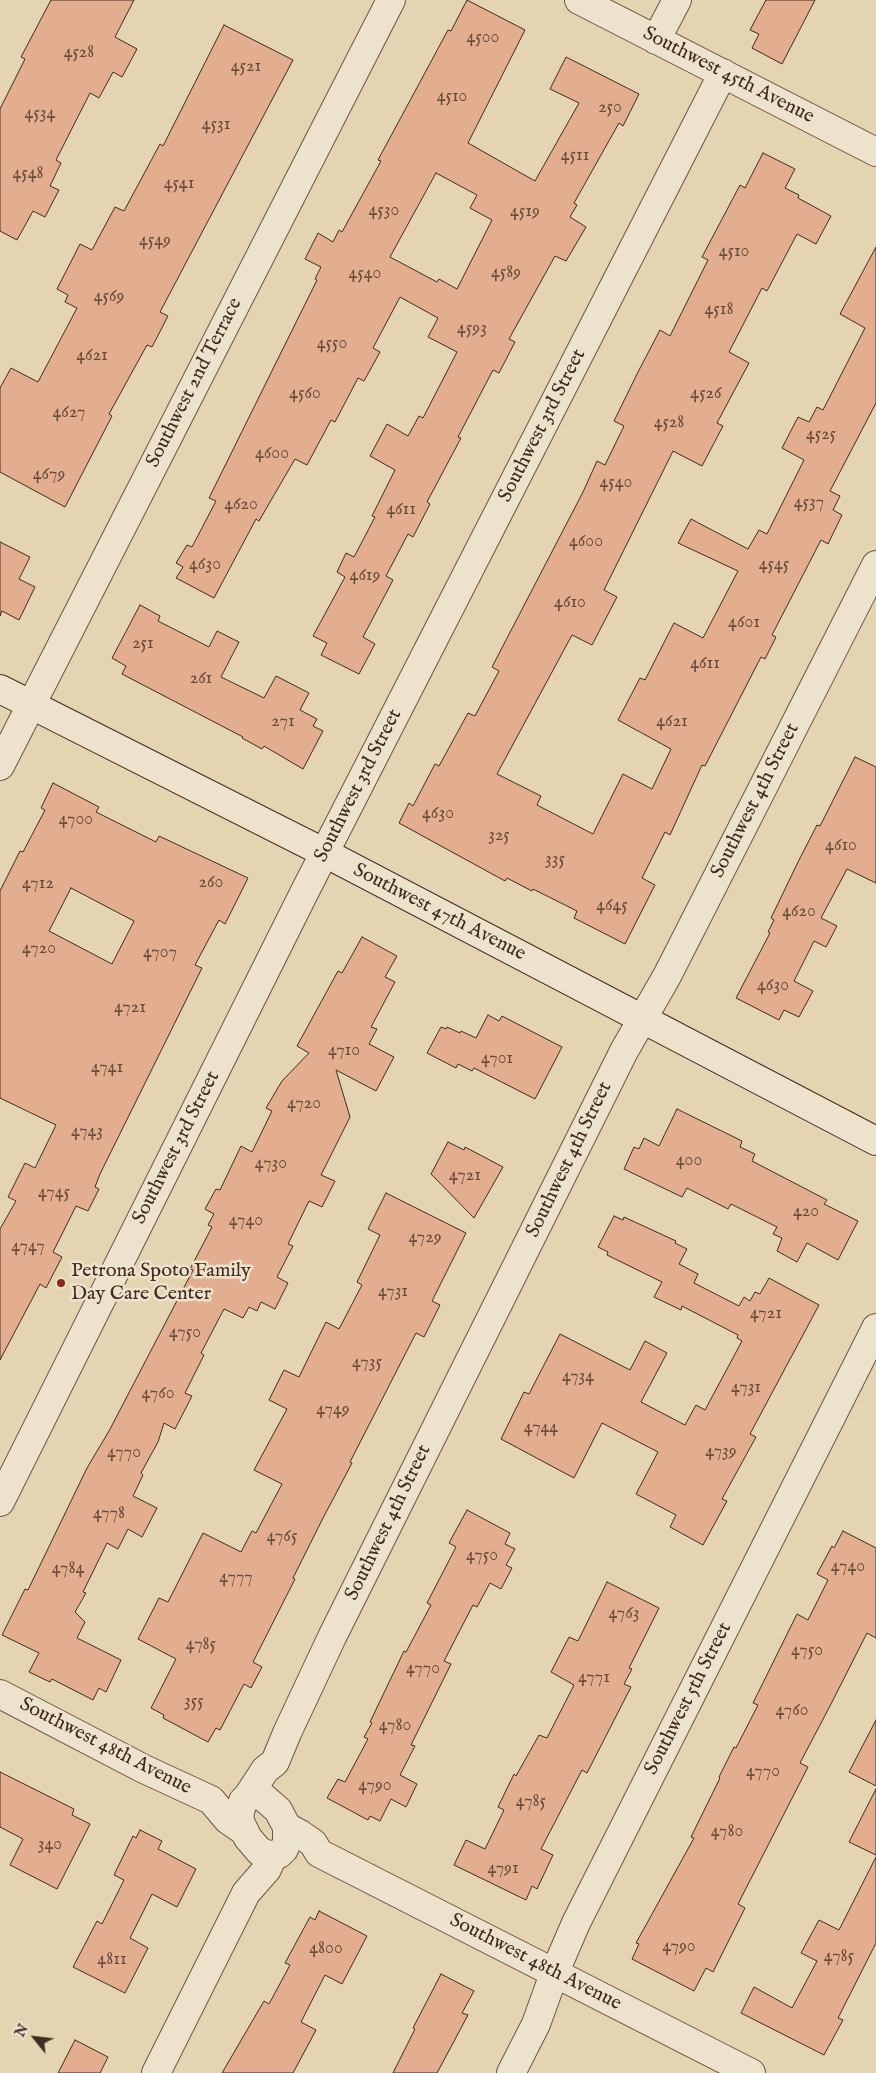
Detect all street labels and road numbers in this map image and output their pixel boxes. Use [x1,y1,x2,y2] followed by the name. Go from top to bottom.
[638,22,818,130] street label: Southwest 45th Avenue
[142,294,248,472] street label: Southwest 2nd Terrace
[494,345,592,507] street label: Southwest 3rd Street
[310,705,408,867] street label: Southwest 3rd Street
[707,720,805,882] street label: Southwest 4th Street
[349,859,529,967] street label: Southwest 47th Avenue
[128,1067,226,1229] street label: Southwest 3rd Street
[522,1078,618,1242] street label: Southwest 4th Street
[341,1441,437,1605] street label: Southwest 4th Street
[640,1619,738,1779] street label: Southwest 5th Street
[15,1693,195,1801] street label: Southwest 48th Avenue
[445,1909,625,2017] street label: Southwest 48th Avenue

